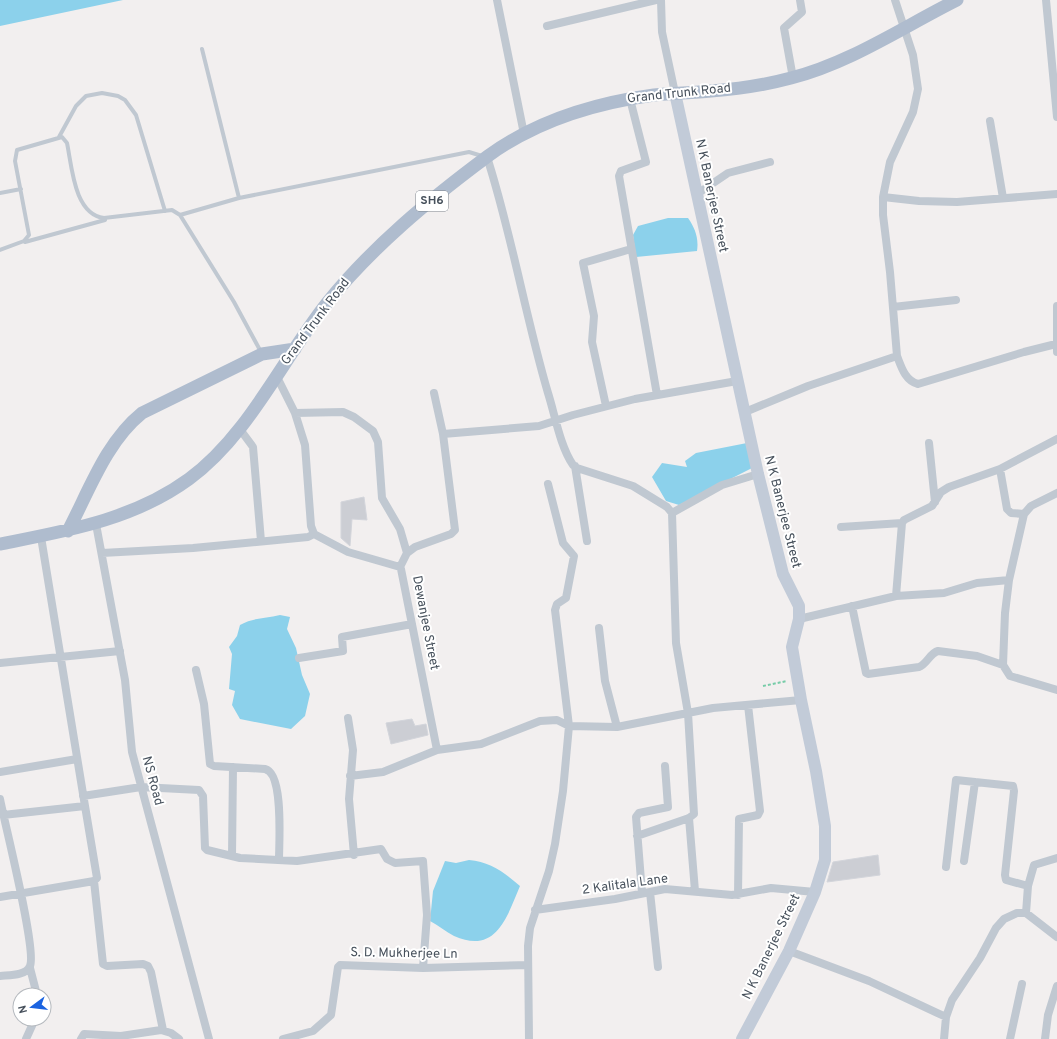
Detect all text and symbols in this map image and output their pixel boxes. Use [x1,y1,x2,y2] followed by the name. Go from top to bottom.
[626,81,732,107] street label: Grand Trunk Road
[691,138,731,254] street label: N K Banerjee Street
[416,191,448,211] road number: SH6
[278,276,354,368] street label: Grand Trunk Road
[760,454,804,570] street label: N K Banerjee Street
[408,574,442,672] street label: Dewanjee Street
[138,755,166,807] street label: NS Road
[581,871,669,899] street label: 2 Kalitala Lane
[739,891,805,1002] street label: N K Banerjee Street
[350,945,458,963] street label: S. D. Mukherjee Ln
[12,987,52,1027] north arrow
[16,1004,31,1015] text: N

